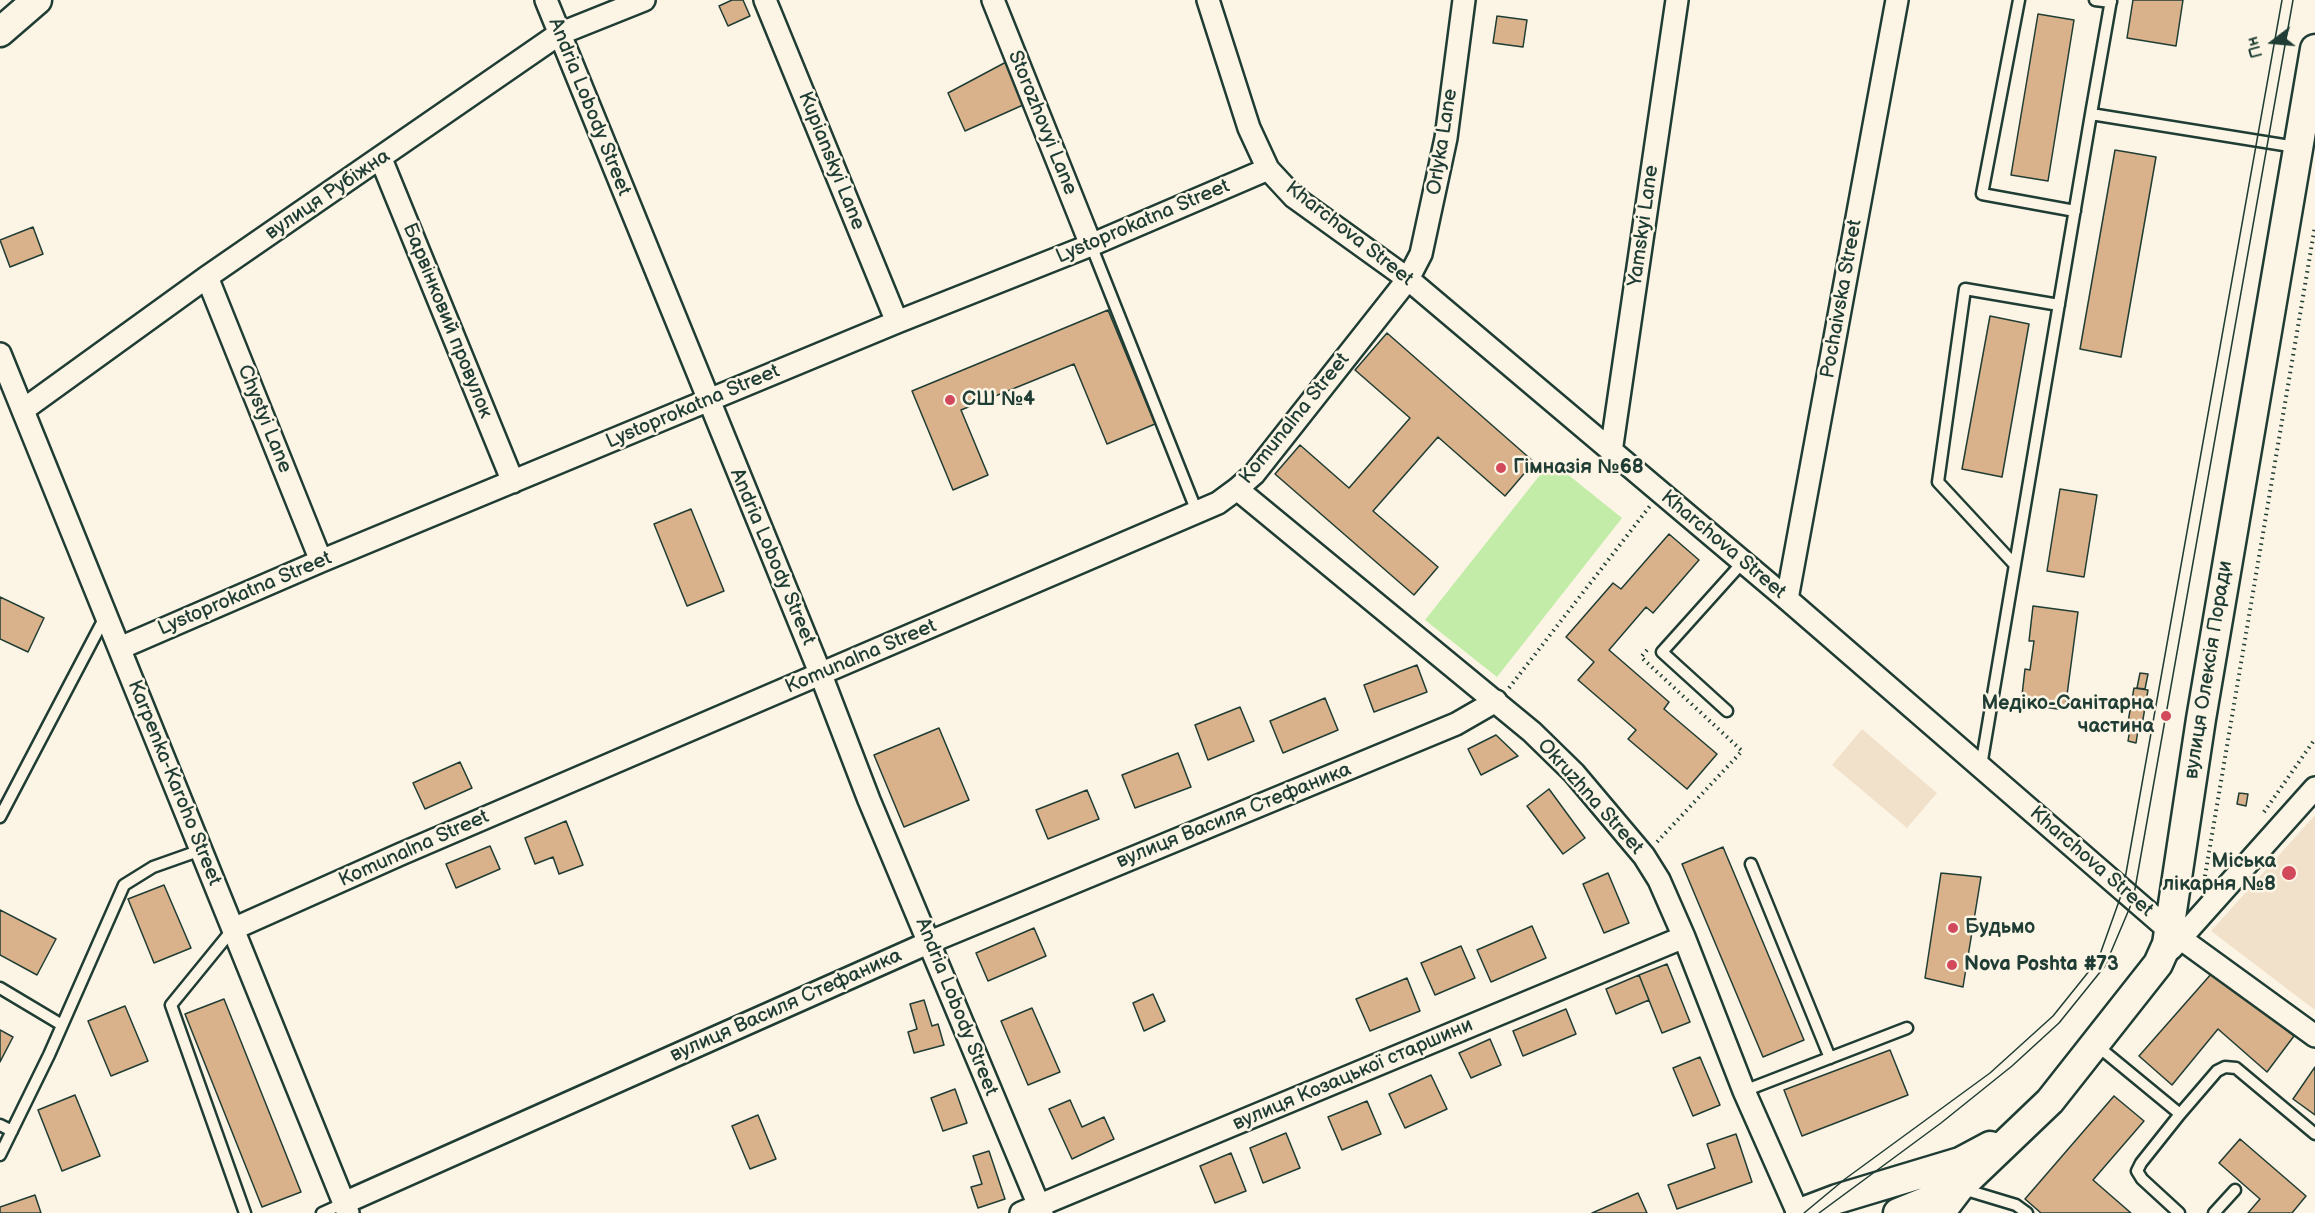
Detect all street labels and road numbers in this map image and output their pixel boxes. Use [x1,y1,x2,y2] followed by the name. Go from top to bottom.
[542,15,636,199] street label: Andria Lobody Street
[1002,47,1082,199] street label: Storozhovyi Lane
[1423,87,1463,197] street label: Orlyka Lane
[792,88,870,234] street label: Kupianskyi Lane
[261,144,395,246] street label: вулиця Рубіжна
[1624,164,1664,288] street label: Yamskyi Lane
[1053,175,1233,269] street label: Lystoprokatna Street
[1280,177,1418,291] street label: Kharchova Street
[1816,218,1868,380] street label: Pochaivska Street
[397,220,497,422] street label: Барвінковий провулок
[1235,349,1355,489] street label: Komunalna Street
[603,360,783,454] street label: Lystoprokatna Street
[231,361,297,477] street label: Chystyi Lane
[724,465,820,649] street label: Andria Lobody Street
[1656,486,1790,604] street label: Kharchova Street
[155,547,335,641] street label: Lystoprokatna Street
[2180,559,2238,781] street label: вулиця Олексія Поради
[782,614,940,700] street label: Komunalna Street
[122,677,226,889] street label: Karpenka-Karoho Street
[1532,734,1648,860] street label: Okruzhna Street
[1113,758,1355,874] street label: вулиця Василя Стефаника
[2024,802,2158,922] street label: Kharchova Street
[335,805,493,893] street label: Komunalna Street
[909,915,1003,1099] street label: Andria Lobody Street
[666,944,906,1068] street label: вулиця Василя Стефаника
[1229,1013,1477,1137] street label: вулиця Козацької старшини

